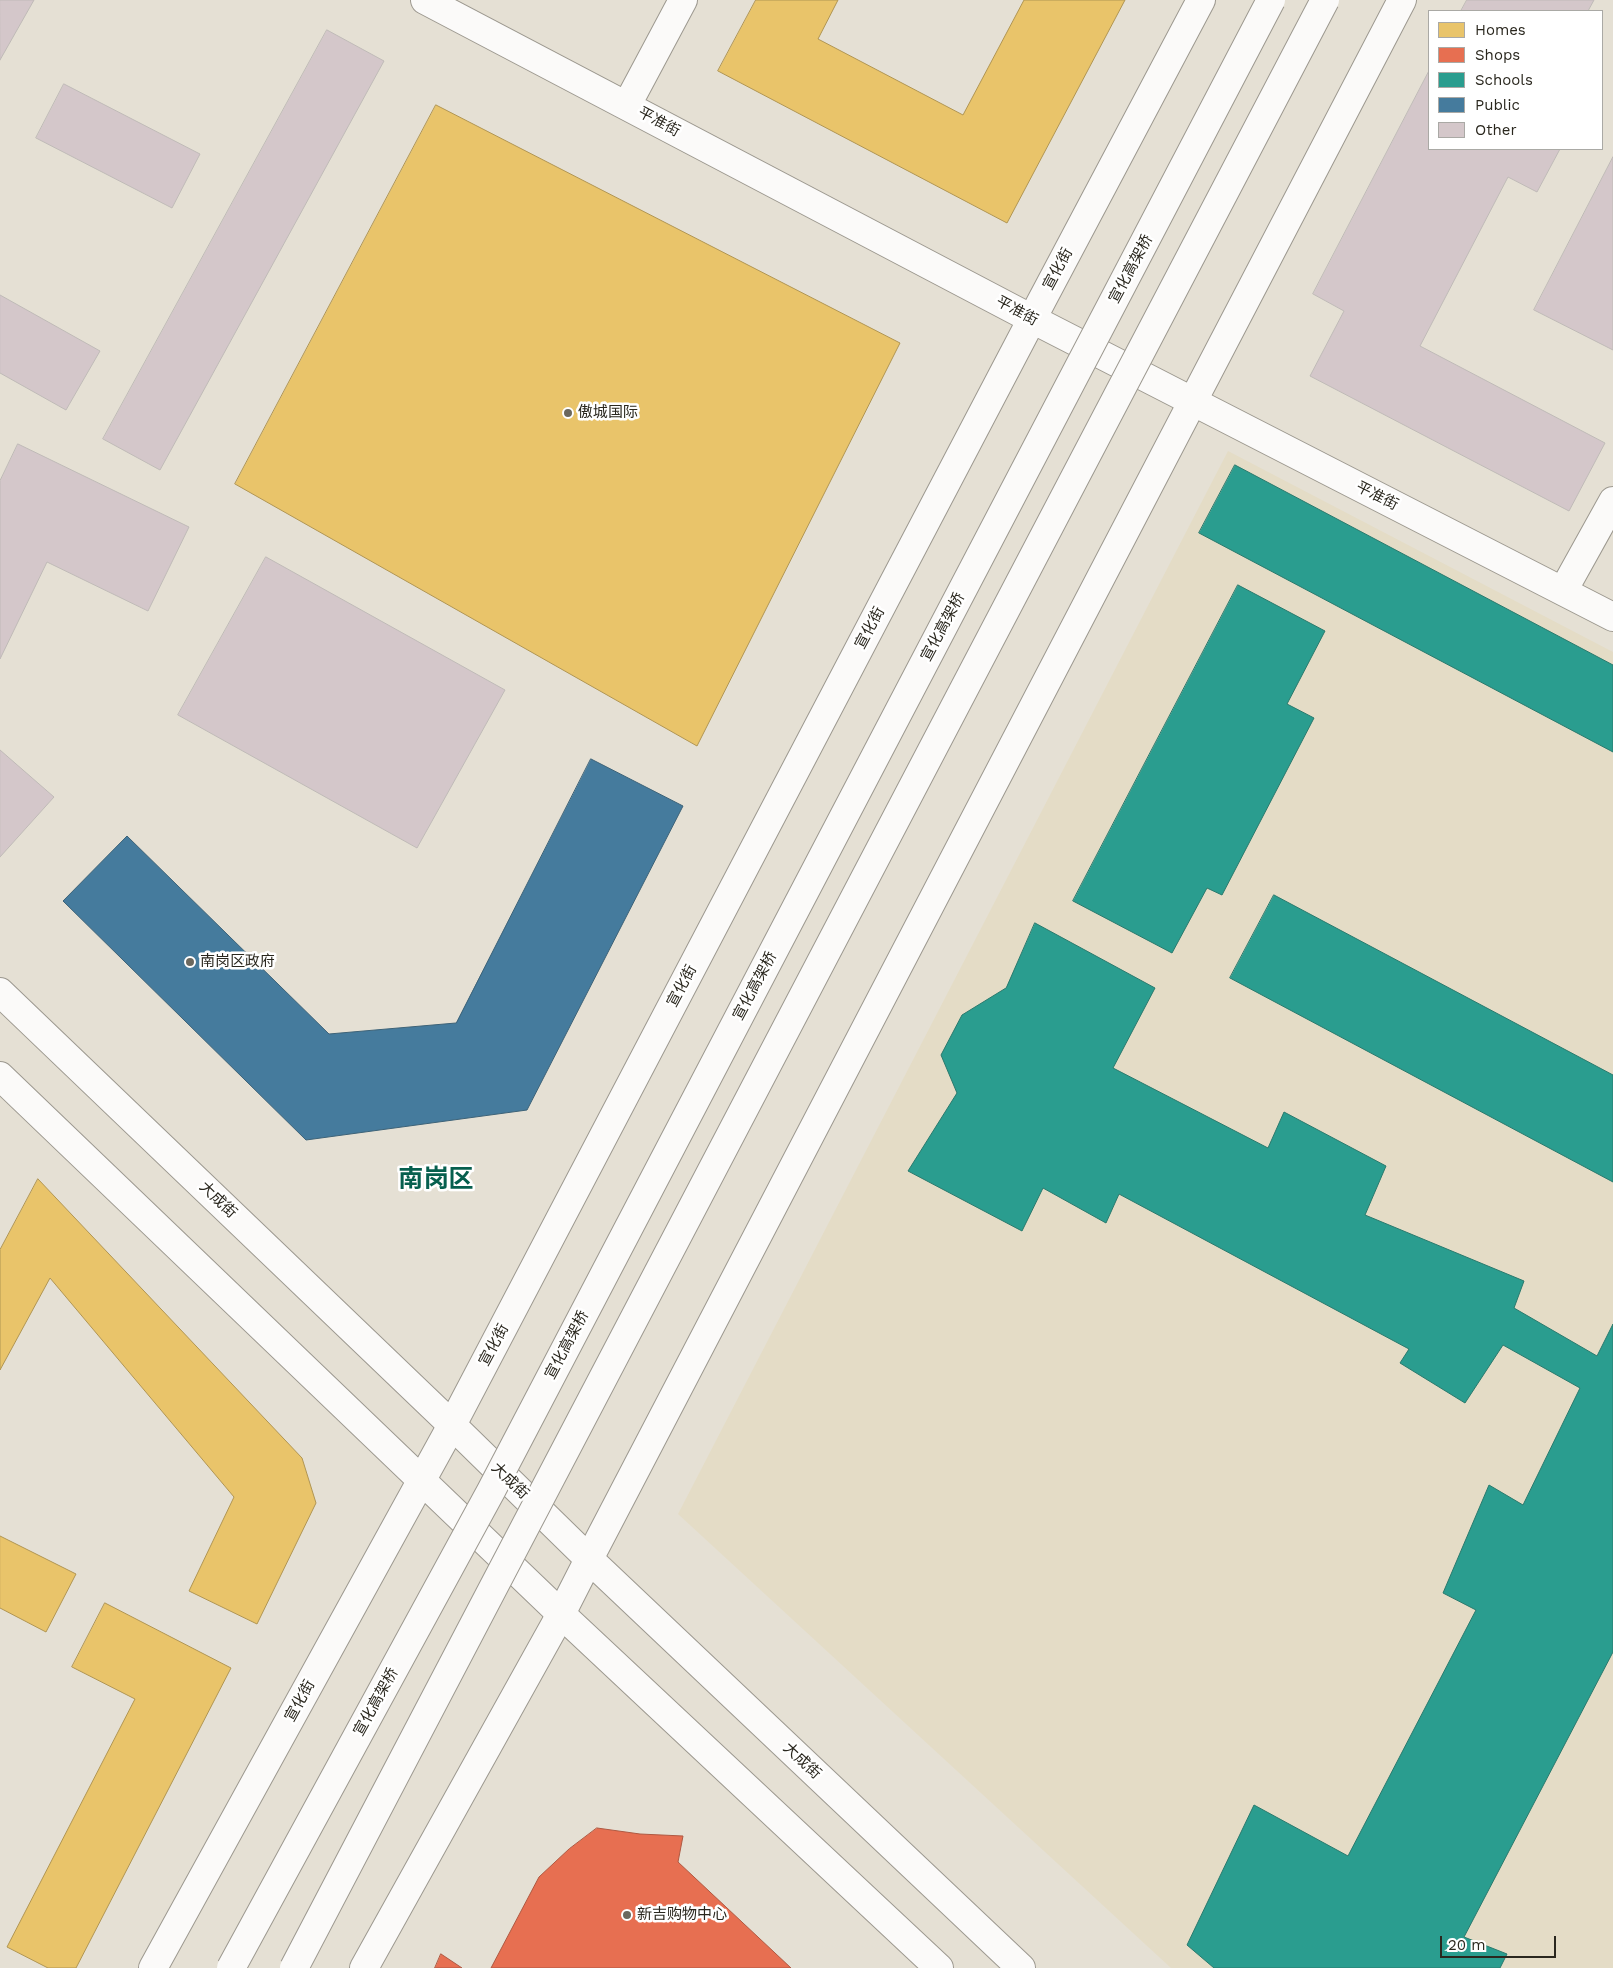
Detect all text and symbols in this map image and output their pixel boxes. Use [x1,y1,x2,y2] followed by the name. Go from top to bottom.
[1428,10,1603,150] legend
[1475,21,1526,39] text: Homes
[1475,46,1520,64] text: Shops
[1475,71,1533,89] text: Schools
[1475,96,1520,114] text: Public
[635,103,683,141] street label: 平准街
[1475,121,1517,139] text: Other
[1105,232,1157,306] street label: 宣化高架桥
[1039,245,1077,293] street label: 宣化街
[993,292,1041,330] street label: 平准街
[578,404,638,422] place label: 傲城国际
[562,407,574,419] marker: 傲城国际
[1353,478,1401,514] street label: 平准街
[917,590,969,664] street label: 宣化高架桥
[851,604,889,652] street label: 宣化街
[729,949,781,1023] street label: 宣化高架桥
[200,953,275,971] place label: 南岗区政府
[184,956,196,968] marker: 南岗区政府
[663,962,701,1010] street label: 宣化街
[399,1165,473,1195] district label: 南岗区
[196,1178,240,1222] street label: 大成街
[541,1308,593,1382] street label: 宣化高架桥
[475,1321,513,1369] street label: 宣化街
[488,1459,532,1503] street label: 大成街
[350,1665,402,1739] street label: 宣化高架桥
[281,1677,319,1725] street label: 宣化街
[779,1739,825,1783] street label: 大成街
[637,1906,727,1924] place label: 新吉购物中心
[621,1909,633,1921] marker: 新吉购物中心
[1443,1926,1559,1958] scale bar
[1448,1936,1486,1954] text: 20 m

